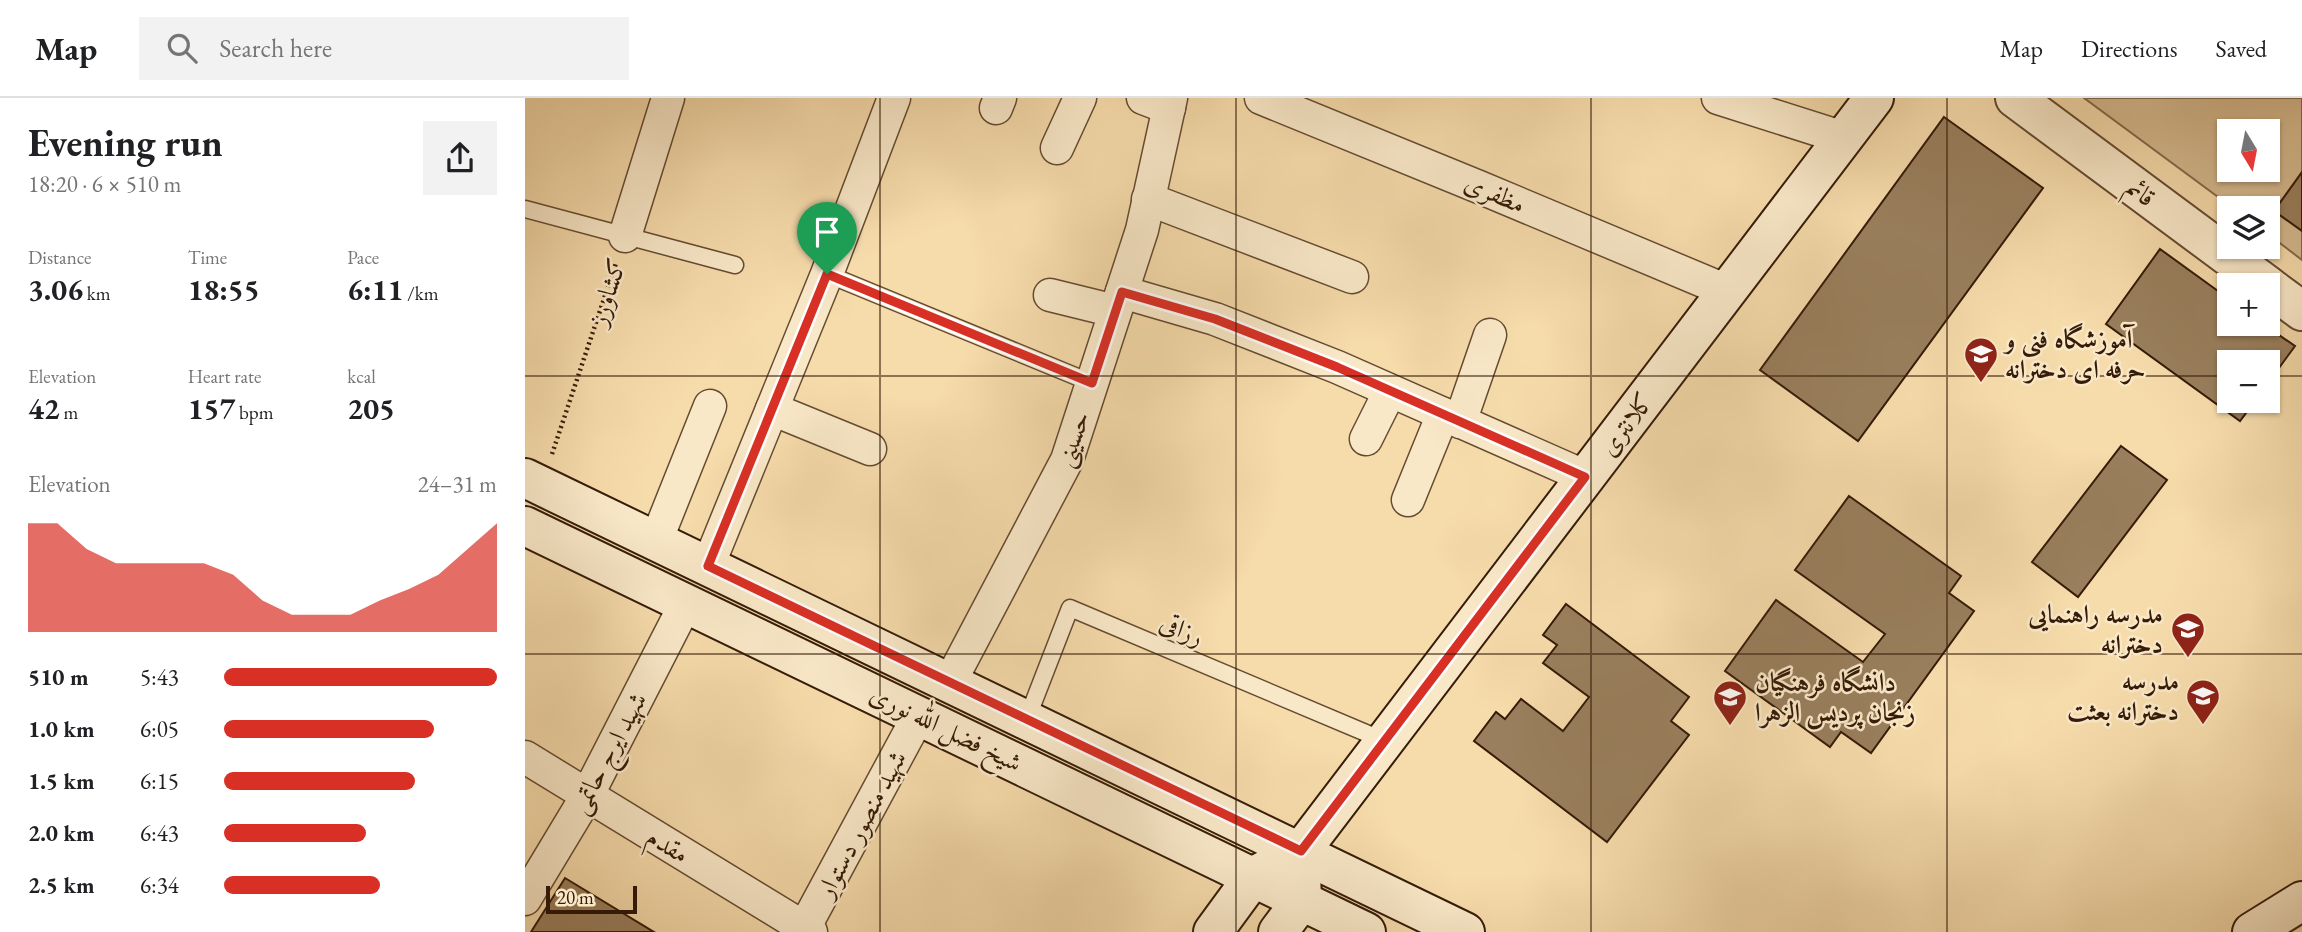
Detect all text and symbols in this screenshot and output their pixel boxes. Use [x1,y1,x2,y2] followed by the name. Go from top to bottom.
[139,17,629,80] search box
[35,27,97,70] text: Map
[163,29,201,67] icon: search
[219,31,332,65] text: Search here
[2000,33,2043,64] text: Map
[2081,33,2178,64] text: Directions
[2216,33,2267,64] text: Saved
[28,118,223,167] text: Evening run
[2217,119,2280,182] north arrow
[2217,119,2280,413] map controls
[423,121,497,195] button: share
[1459,165,1531,221] street label: مظفری
[28,169,181,199] text: 18:20 · 6 × 510 m
[2116,170,2163,219] street label: قائم
[2217,196,2280,259] button: layers
[797,202,857,274] pin
[808,213,846,251] icon: arrive
[28,245,91,270] text: Distance
[188,245,227,270] text: Time
[347,245,379,270] text: Pace
[579,254,634,333] street label: کشاورز
[28,270,83,309] text: 3.06
[188,270,260,309] text: 18:55
[347,270,403,309] text: 6:11
[2217,273,2280,336] button: +
[83,281,111,306] text: km
[403,281,438,306] text: /km
[2002,322,2145,386] place label: آموزشگاه فنی و حرفه ای دخترانه
[1962,335,2000,384] school or university icon: آموزشگاه فنی و حرفه ای دخترانه
[2217,350,2280,413] button: −
[28,364,96,389] text: Elevation
[188,364,261,389] text: Heart rate
[347,364,376,389] text: kcal
[1591,385,1661,463] street label: کلانتری
[28,389,60,428] text: 42
[188,389,235,428] text: 157
[347,389,395,428] text: 205
[60,400,78,425] text: m
[235,400,274,425] text: bpm
[1046,406,1100,472] street label: حسینی
[28,469,111,499] text: Elevation
[418,469,497,499] text: 24–31 m
[2027,597,2163,661] place label: مدرسه راهنمایی دخترانه
[1155,605,1209,653] street label: رزاقی
[2169,610,2207,659] school or university icon: مدرسه راهنمایی دخترانه
[28,662,89,692] text: 510 m
[140,662,179,692] text: 5:43
[2067,664,2179,728] place label: مدرسه دخترانه بعثت
[1755,665,1915,730] place label: دانشگاه فرهنگیان زنجان پردیس الزهرا
[861,674,1029,786] street label: شیخ فضل الله نوری
[2184,677,2222,726] school or university icon: مدرسه دخترانه بعثت
[1711,678,1749,727] school or university icon: دانشگاه فرهنگیان زنجان پردیس الزهرا
[562,686,661,823] street label: شهید ایرج حاتمی
[28,714,95,744] text: 1.0 km
[140,714,179,744] text: 6:05
[806,744,914,906] street label: شهید منصور دستوار
[28,766,95,796] text: 1.5 km
[140,766,179,796] text: 6:15
[28,818,95,848] text: 2.0 km
[140,818,179,848] text: 6:43
[637,819,696,876] street label: مقدم
[28,870,95,900] text: 2.5 km
[140,870,179,900] text: 6:34
[546,883,637,915] scale bar
[557,885,594,910] text: 20 m

